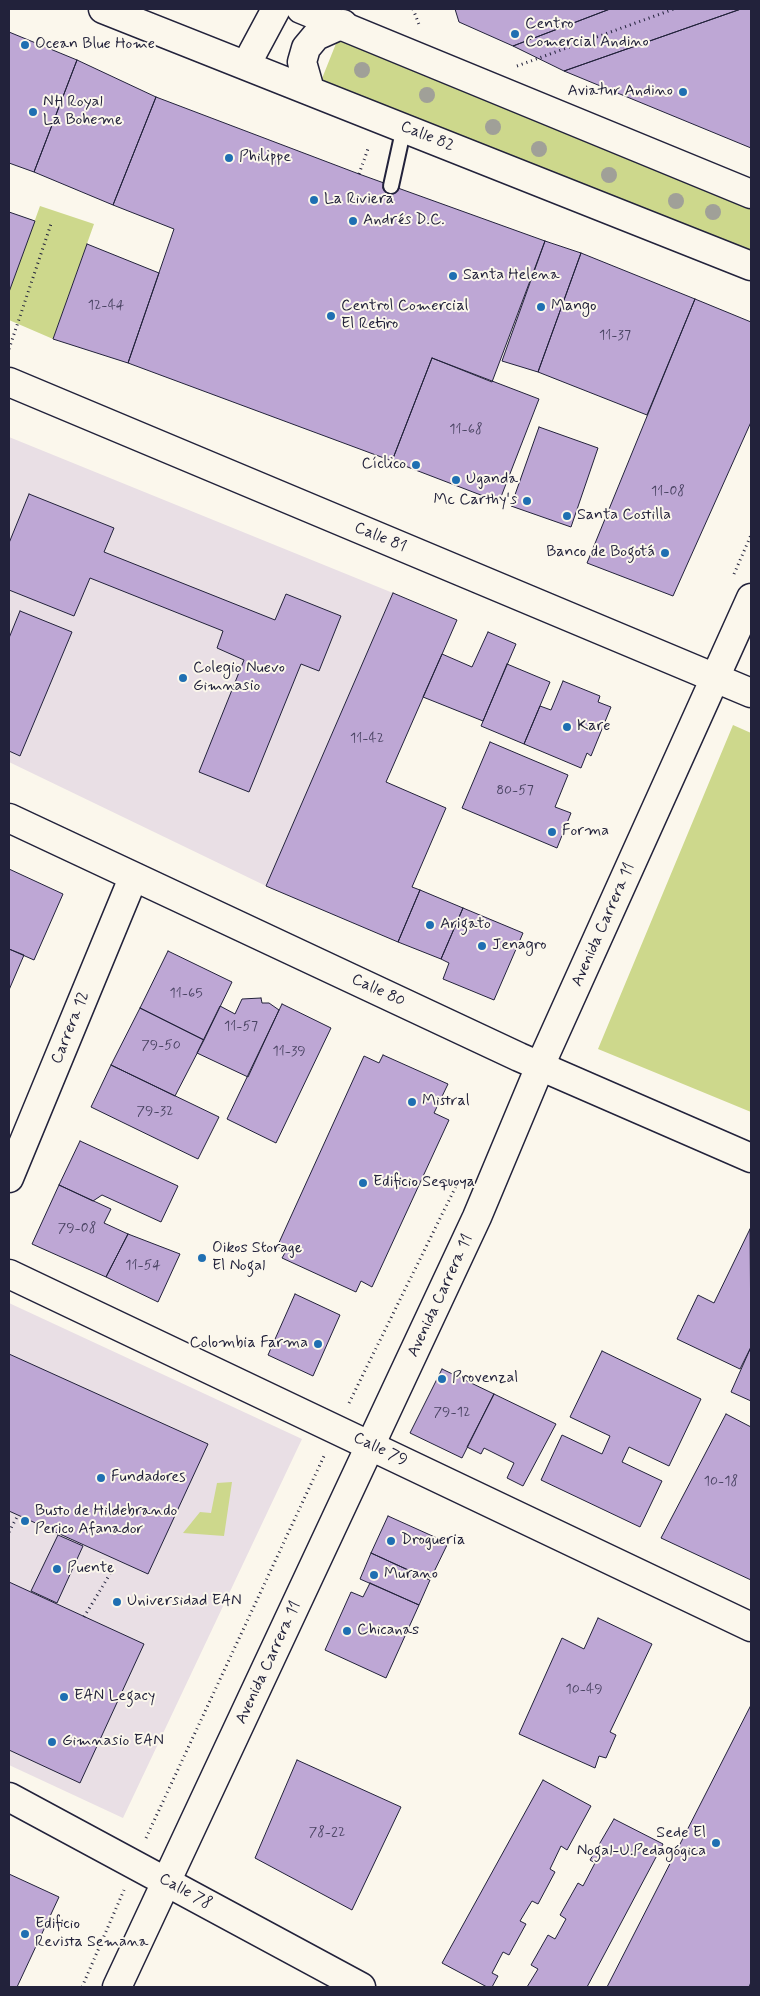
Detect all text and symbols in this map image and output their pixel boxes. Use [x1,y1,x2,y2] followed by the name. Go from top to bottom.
[525,15,649,53] place label: Centro Comercial Andino
[509,28,521,40] marker: Centro Comercial Andino
[35,35,155,55] place label: Ocean Blue Home
[19,39,31,51] marker: Ocean Blue Home
[568,82,673,102] place label: Aviatur Andino
[677,86,689,98] marker: Aviatur Andino
[43,93,122,131] place label: NH Royal La Boheme
[27,106,39,118] marker: NH Royal La Boheme
[397,118,457,156] street label: Calle 82
[239,148,291,168] place label: Philippe
[223,152,235,164] marker: Philippe
[324,190,394,210] place label: La Riviera
[308,194,320,206] marker: La Riviera
[363,211,445,231] place label: Andrés D.C.
[347,215,359,227] marker: Andrés D.C.
[463,266,560,286] place label: Santa Helena
[447,270,459,282] marker: Santa Helena
[341,297,469,335] place label: Centrol Comercial El Retiro
[551,297,597,317] place label: Mango
[88,298,124,314] house number: 12-44
[535,301,547,313] marker: Mango
[325,310,337,322] marker: Centrol Comercial El Retiro
[599,328,631,344] house number: 11-37
[449,422,483,438] house number: 11-68
[361,455,406,475] place label: Cíclico
[410,459,422,471] marker: Cíclico
[466,470,518,490] place label: Uganda
[450,474,462,486] marker: Uganda
[651,484,685,500] house number: 11-08
[433,491,517,511] place label: Mc Carthy's
[521,495,533,507] marker: Mc Carthy's
[577,506,671,526] place label: Santa Costilla
[561,510,573,522] marker: Santa Costilla
[351,518,409,558] street label: Calle 81
[546,543,655,563] place label: Banco de Bogotá
[659,547,671,559] marker: Banco de Bogotá
[193,659,285,697] place label: Colegio Nuevo Gimnasio
[177,672,189,684] marker: Colegio Nuevo Gimnasio
[577,717,610,737] place label: Kare
[561,721,573,733] marker: Kare
[350,731,384,747] house number: 11-42
[496,783,534,799] house number: 80-57
[562,822,609,842] place label: Forma
[546,826,558,838] marker: Forma
[568,860,640,990] street label: Avenida Carrera 11
[440,915,491,935] place label: Arigato
[424,919,436,931] marker: Arigato
[492,936,547,956] place label: Jenagro
[476,940,488,952] marker: Jenagro
[348,970,408,1012] street label: Calle 80
[169,986,203,1002] house number: 11-65
[48,989,94,1067] street label: Carrera 12
[224,1019,258,1035] house number: 11-57
[141,1038,181,1054] house number: 79-50
[272,1044,306,1060] house number: 11-39
[422,1092,470,1112] place label: Mistral
[406,1096,418,1108] marker: Mistral
[137,1104,173,1120] house number: 79-32
[373,1173,475,1193] place label: Edificio Sequoya
[357,1177,369,1189] marker: Edificio Sequoya
[58,1221,96,1237] house number: 79-08
[404,1232,478,1360] street label: Avenida Carrera 11
[212,1239,302,1277] place label: Oikos Storage El Nogal
[196,1252,208,1264] marker: Oikos Storage El Nogal
[125,1258,161,1274] house number: 11-54
[189,1334,308,1354] place label: Colombia Farma
[312,1338,324,1350] marker: Colombia Farma
[452,1369,518,1389] place label: Provenzal
[436,1373,448,1385] marker: Provenzal
[434,1405,470,1421] house number: 79-12
[350,1429,410,1471] street label: Calle 79
[111,1468,185,1488] place label: Fundadores
[95,1472,107,1484] marker: Fundadores
[704,1474,738,1490] house number: 10-18
[35,1502,177,1540] place label: Busto de Hildebrando Perico Afanador
[19,1515,31,1527] marker: Busto de Hildebrando Perico Afanador
[401,1531,465,1551] place label: Drogueria
[385,1535,397,1547] marker: Drogueria
[67,1559,115,1579] place label: Puente
[51,1563,63,1575] marker: Puente
[384,1565,438,1585] place label: Murano
[368,1569,380,1581] marker: Murano
[127,1592,242,1612] place label: Universidad EAN
[111,1596,123,1608] marker: Universidad EAN
[232,1599,306,1727] street label: Avenida Carrera 11
[357,1621,419,1641] place label: Chicanas
[341,1625,353,1637] marker: Chicanas
[565,1682,603,1698] house number: 10-49
[74,1687,155,1707] place label: EAN Legacy
[58,1691,70,1703] marker: EAN Legacy
[62,1732,164,1752] place label: Gimnasio EAN
[46,1736,58,1748] marker: Gimnasio EAN
[577,1824,706,1862] place label: Sede El Nogal-U.Pedagógica
[309,1825,345,1841] house number: 78-22
[710,1837,722,1849] marker: Sede El Nogal-U.Pedagógica
[155,1870,215,1914] street label: Calle 78
[35,1915,148,1953] place label: Edificio Revista Semana
[19,1928,31,1940] marker: Edificio Revista Semana

